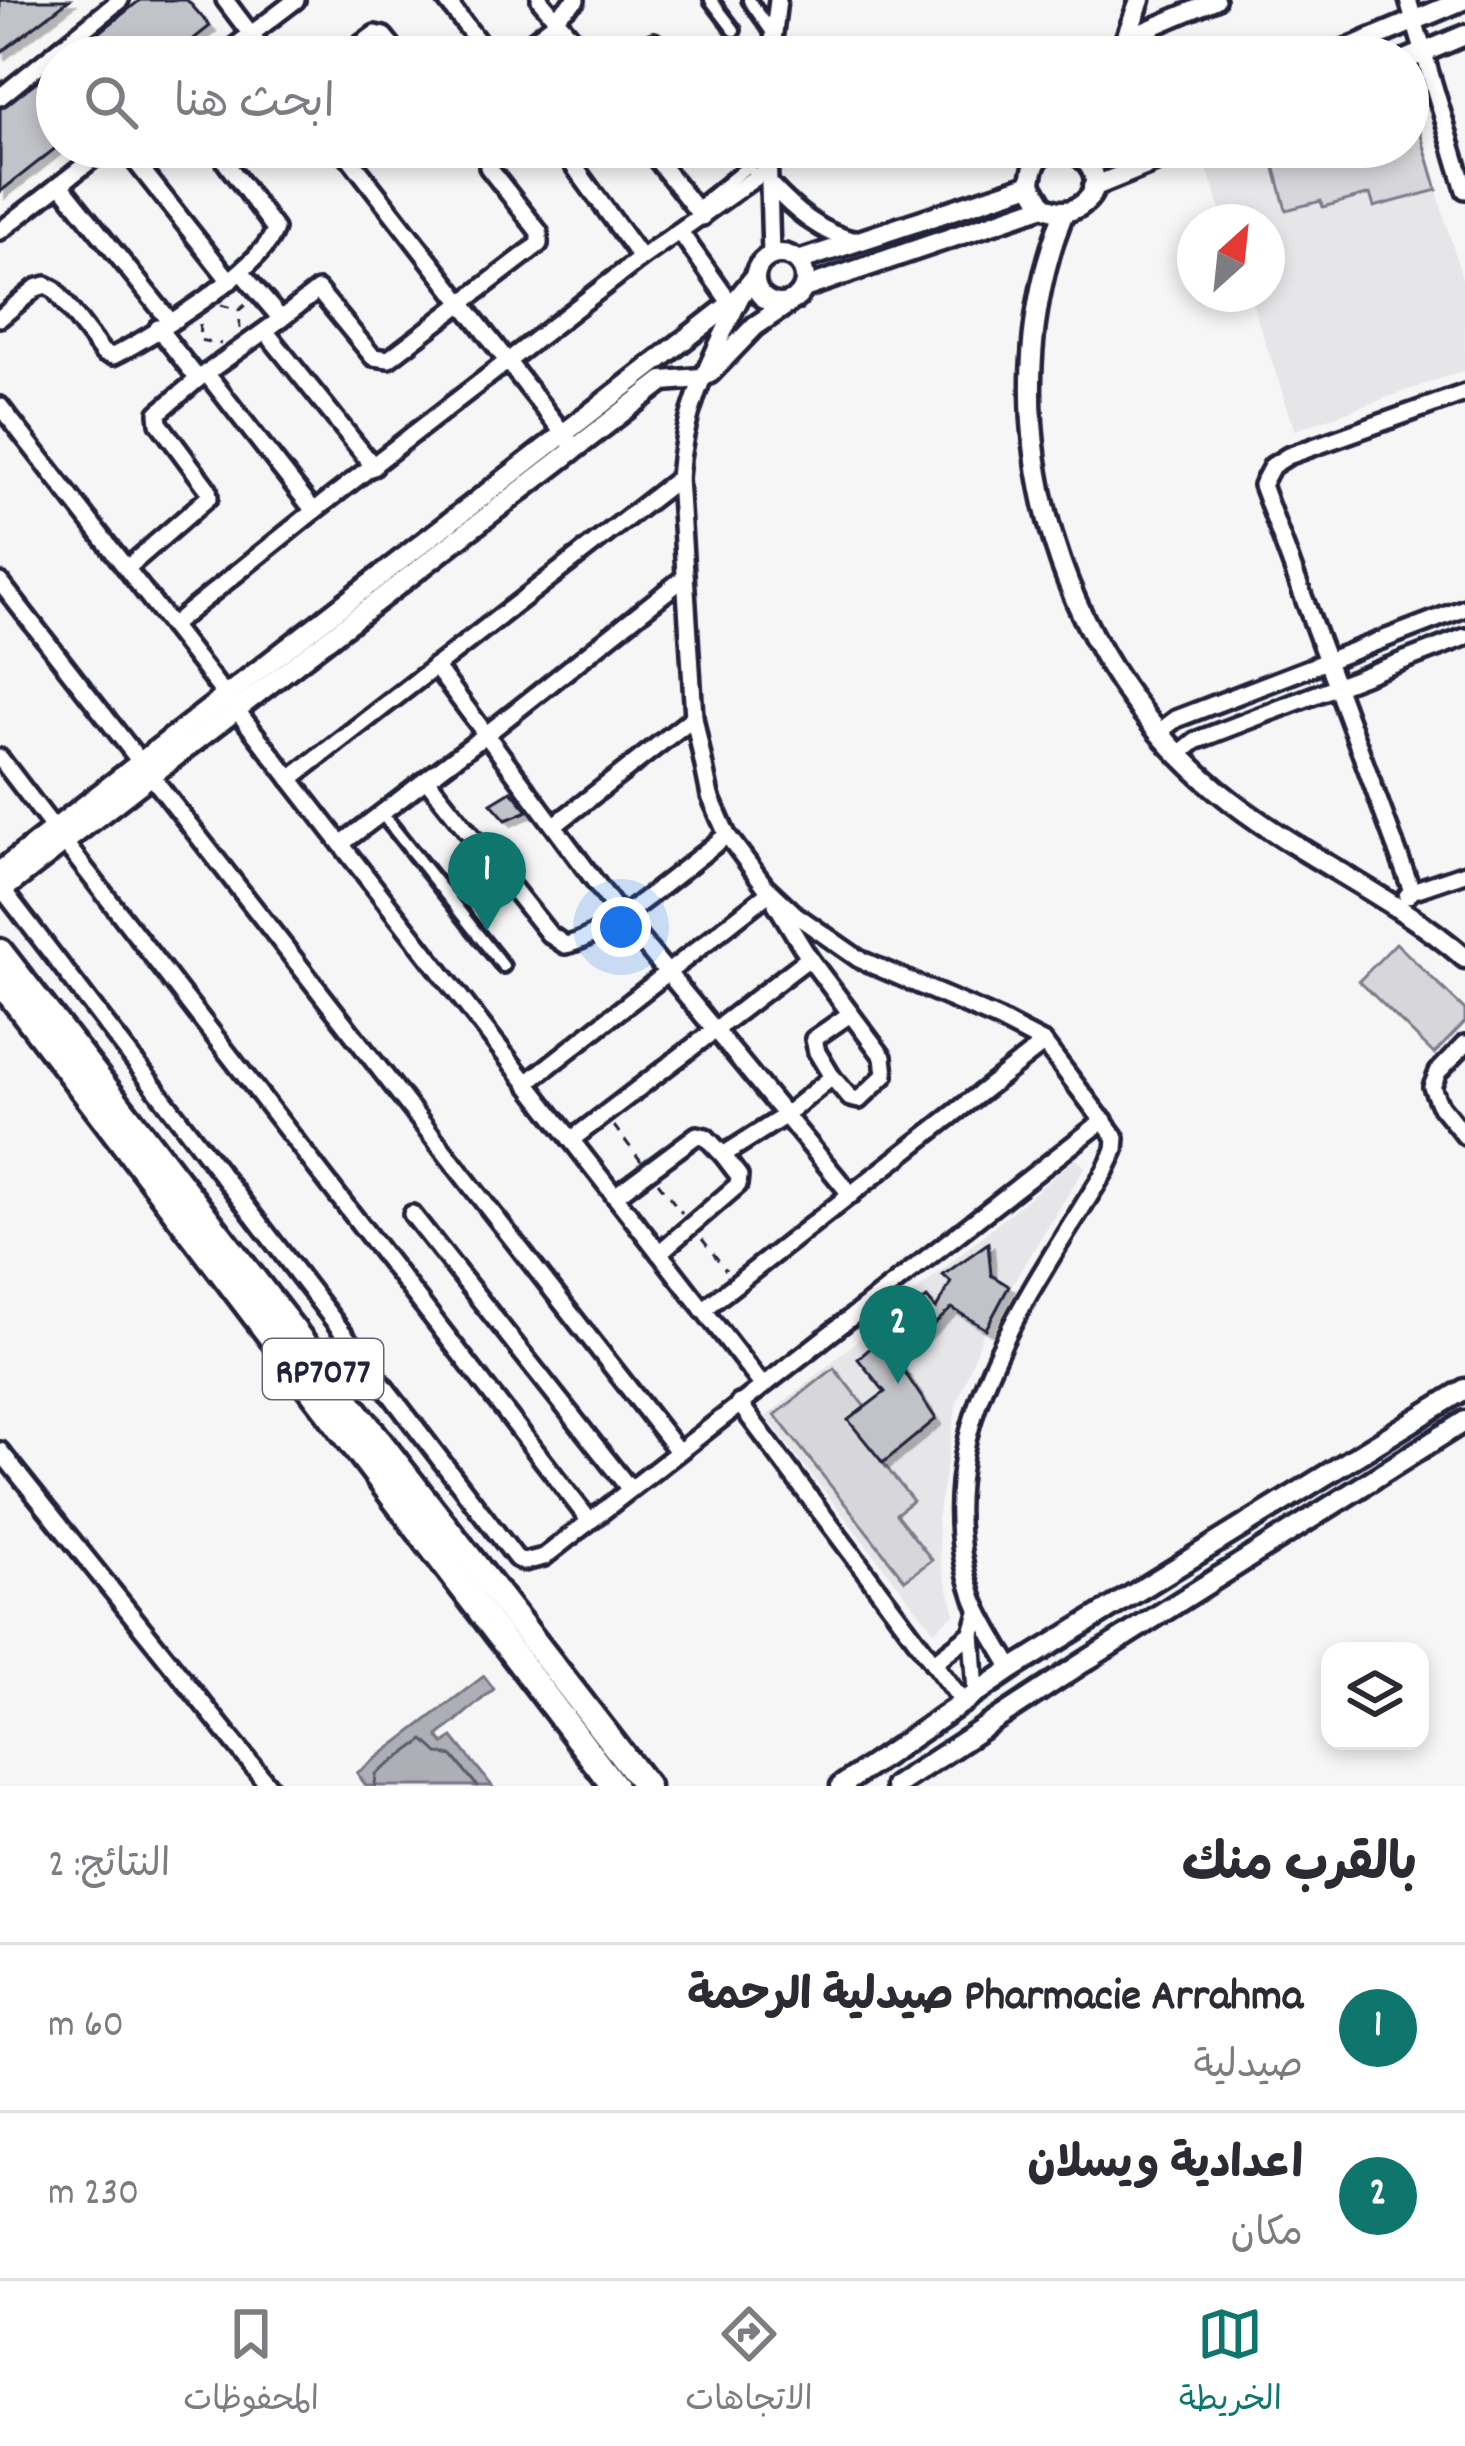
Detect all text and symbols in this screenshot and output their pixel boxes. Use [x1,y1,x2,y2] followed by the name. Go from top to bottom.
[36,36,1429,168] search box
[78,69,144,135] icon: search
[174,74,335,138] text: ابحث هنا
[1177,204,1285,312] north arrow
[448,832,526,931] pin: 1
[591,897,651,957] your location
[859,1285,937,1384] pin: 2
[263,1339,383,1399] road number: RP7077
[1321,1642,1429,1750] map controls
[1321,1642,1429,1750] button: layers
[1182,1832,1417,1904] text: بالقرب منك
[48,1840,170,1895] text: النتائج: 2
[687,1967,1303,2031] text: Pharmacie Arrahma صيدلية الرحمة
[48,2000,124,2055] text: 60 m
[1374,2000,1382,2055] text: 1
[1193,2041,1303,2096] text: صيدلية
[1028,2135,1303,2199] text: اعدادية ويسلان
[48,2168,139,2223] text: 230 m
[1369,2168,1387,2223] text: 2
[1231,2209,1303,2264] text: مكان
[183,2301,319,2427] tab: المحفوظات
[685,2301,813,2427] tab: الاتجاهات
[1179,2301,1282,2427] tab: الخريطة

